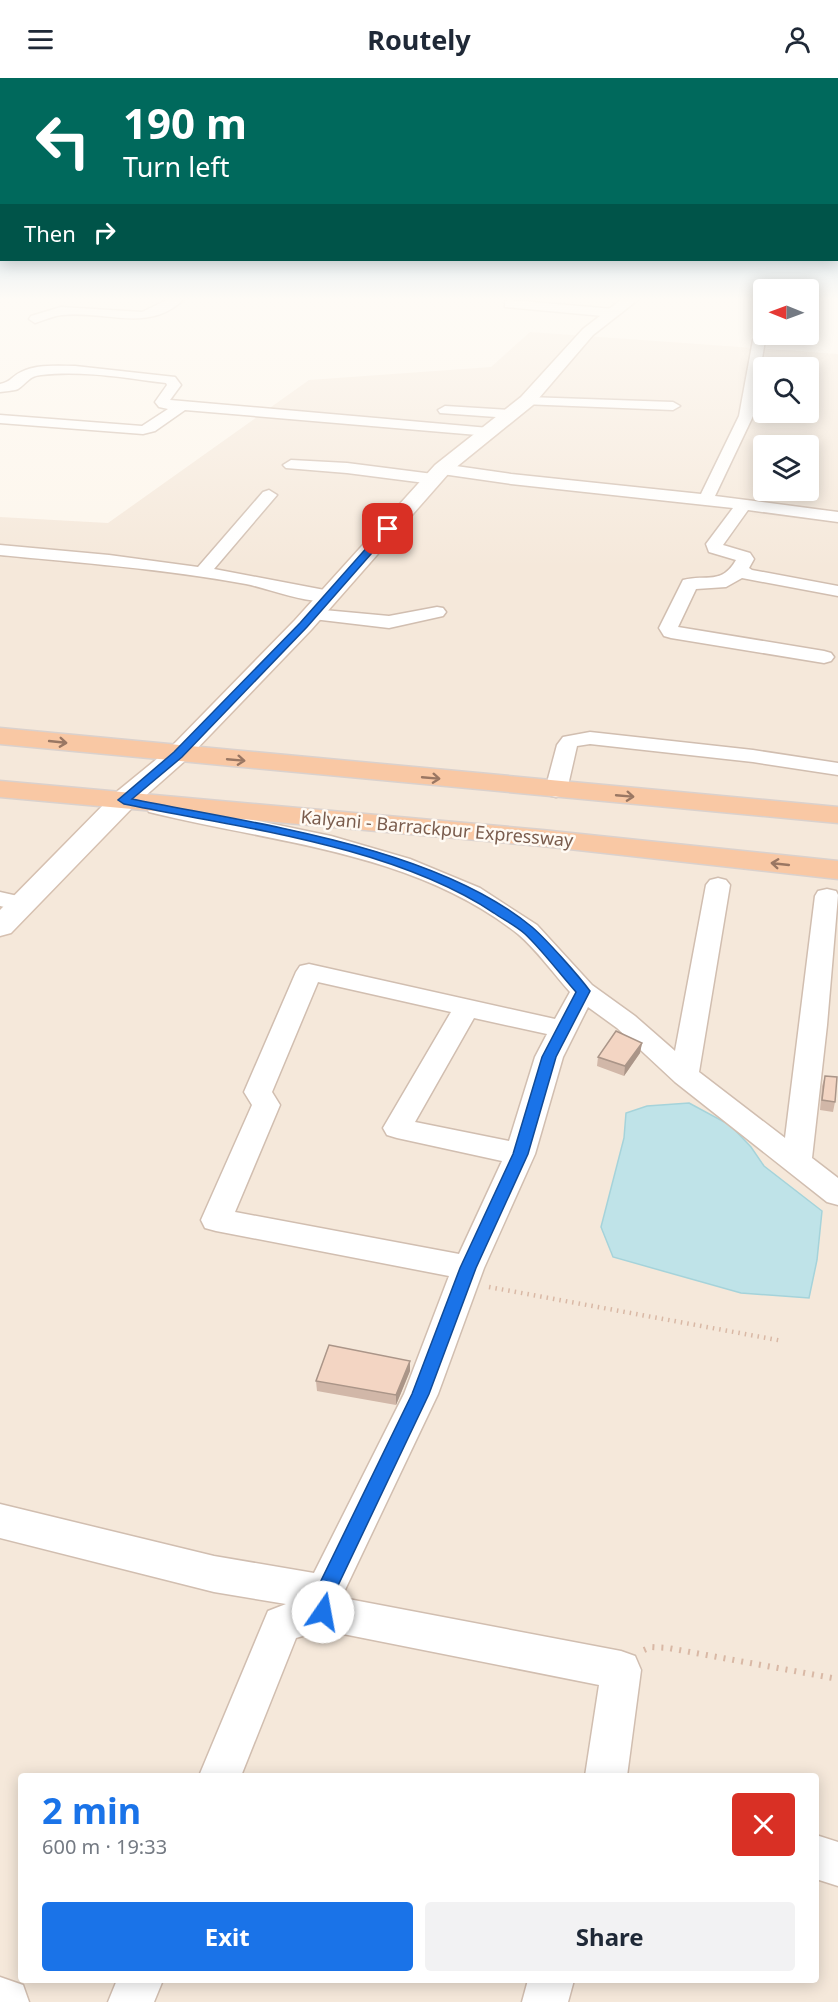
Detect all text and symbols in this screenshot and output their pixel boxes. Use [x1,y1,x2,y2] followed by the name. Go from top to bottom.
[367,21,471,58] text: Routely
[24,23,57,56] icon: menu
[781,23,814,56] icon: person
[123,94,247,151] text: 190 m
[24,102,102,180] icon: left
[123,148,229,185] text: Turn left
[88,216,121,249] icon: right
[24,218,76,248] text: Then
[753,279,819,345] north arrow
[753,279,819,501] map controls
[753,357,819,423] button: search
[753,435,819,501] button: layers
[362,503,413,554] pin
[371,512,404,545] icon: arrive
[48,737,68,748] one-way arrow
[226,755,246,766] one-way arrow
[420,773,440,784] one-way arrow
[614,791,634,802] one-way arrow
[300,804,575,852] street label: Kalyani - Barrackpur Expressway
[770,858,790,869] one-way arrow
[291,1580,355,1644] position arrow
[42,1786,141,1835] text: 2 min
[732,1793,795,1856] button: close
[42,1833,167,1860] text: 600 m · 19:33
[42,1902,413,1971] button: Exit
[425,1902,795,1971] button: Share

